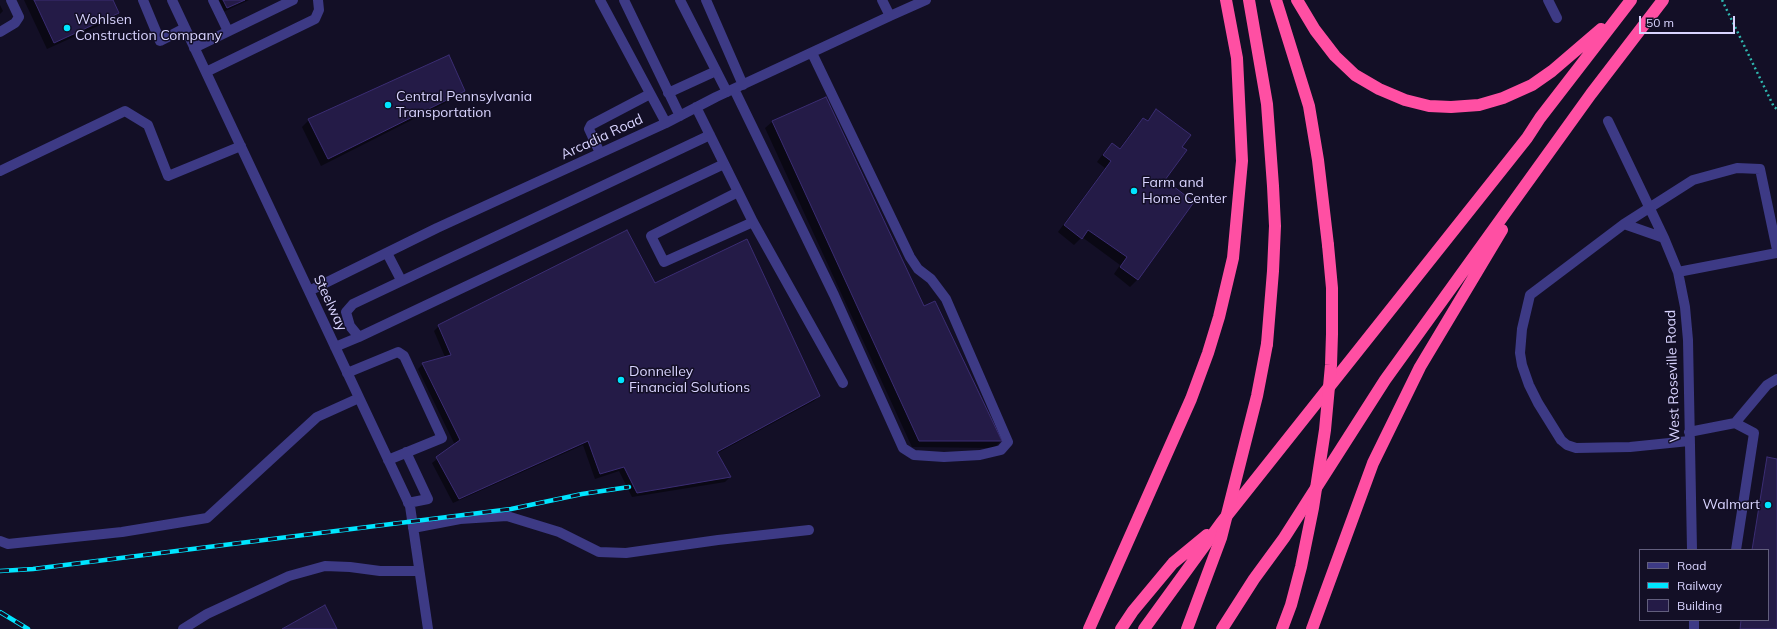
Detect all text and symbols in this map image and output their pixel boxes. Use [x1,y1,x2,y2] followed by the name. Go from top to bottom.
[1641,8,1737,34] scale bar
[75,12,222,44] place label: Wohlsen Construction Company
[1646,15,1674,30] text: 50 m
[62,23,72,33] marker: Wohlsen Construction Company
[396,89,532,122] place label: Central Pennsylvania Transportation
[383,100,393,110] marker: Central Pennsylvania Transportation
[558,111,646,163] street label: Arcadia Road
[1142,175,1227,208] place label: Farm and Home Center
[1129,186,1139,196] marker: Farm and Home Center
[310,272,350,334] street label: Steelway
[1662,309,1684,443] street label: West Roseville Road
[629,364,750,396] place label: Donnelley Financial Solutions
[616,375,626,385] marker: Donnelley Financial Solutions
[1702,497,1760,513] place label: Walmart
[1763,500,1773,510] marker: Walmart
[1639,549,1769,621] legend
[1677,558,1706,573] text: Road
[1677,578,1722,593] text: Railway
[1677,598,1722,613] text: Building

